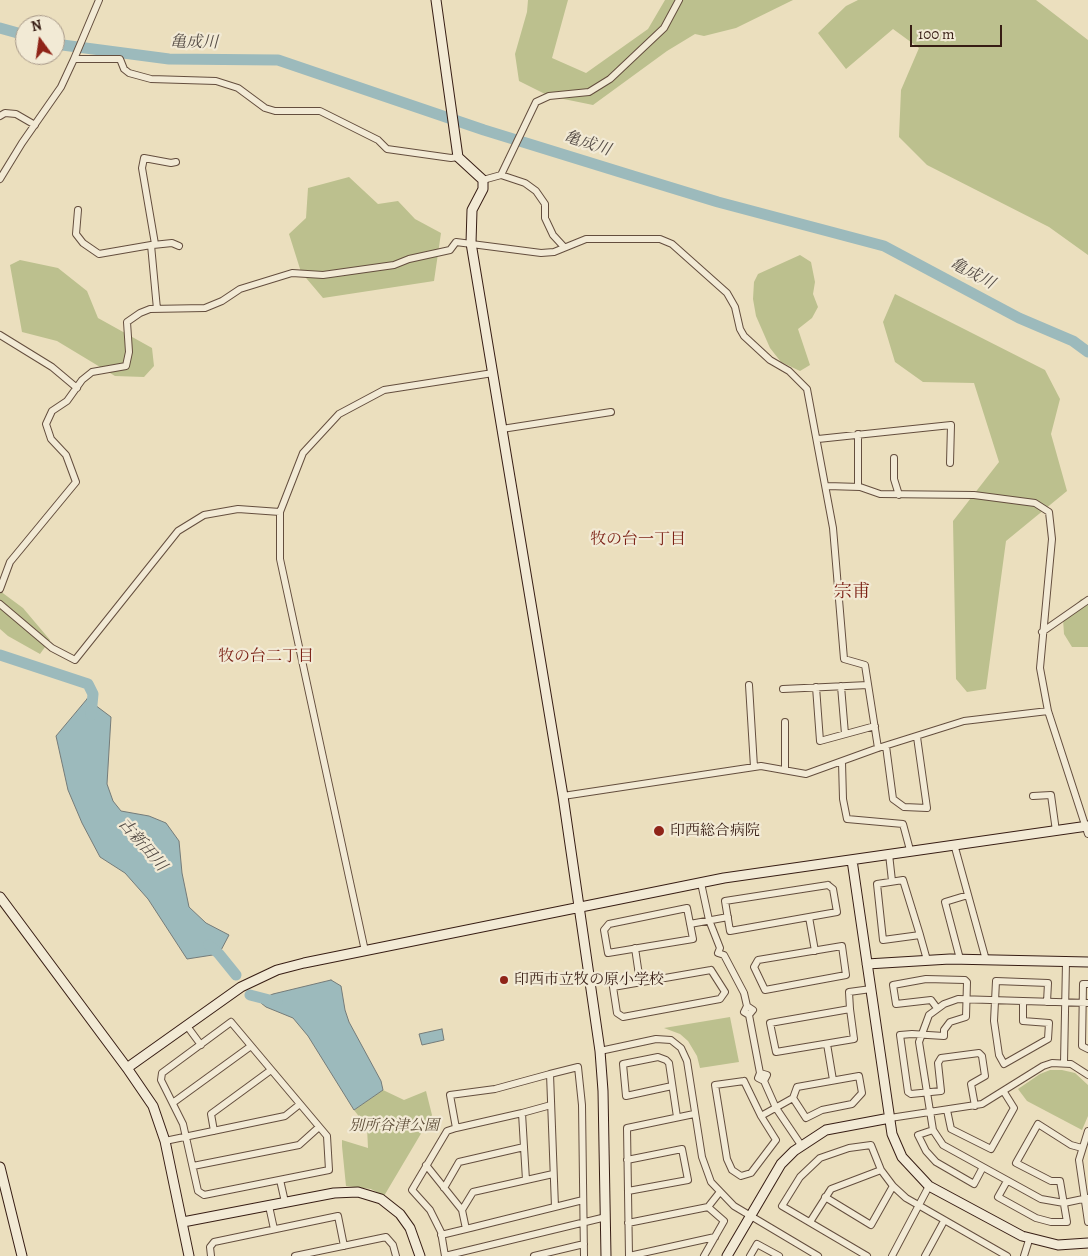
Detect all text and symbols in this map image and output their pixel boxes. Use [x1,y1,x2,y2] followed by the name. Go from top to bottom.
[15,15,65,65] north arrow
[29,15,44,36] text: N
[913,15,1006,47] scale bar
[918,24,955,44] text: 100 m
[170,33,218,53] water label: 亀成川
[561,127,613,161] water label: 亀成川
[946,254,998,294] water label: 亀成川
[590,530,686,550] district label: 牧の台一丁目
[834,582,870,604] district label: 宗甫
[218,647,314,667] district label: 牧の台二丁目
[114,815,170,875] water label: 古新田川
[670,822,760,840] place label: 印西総合病院
[652,824,666,838] marker: 印西総合病院
[514,971,664,989] place label: 印西市立牧の原小学校
[498,974,510,986] marker: 印西市立牧の原小学校
[349,1117,439,1135] park label: 別所谷津公園

